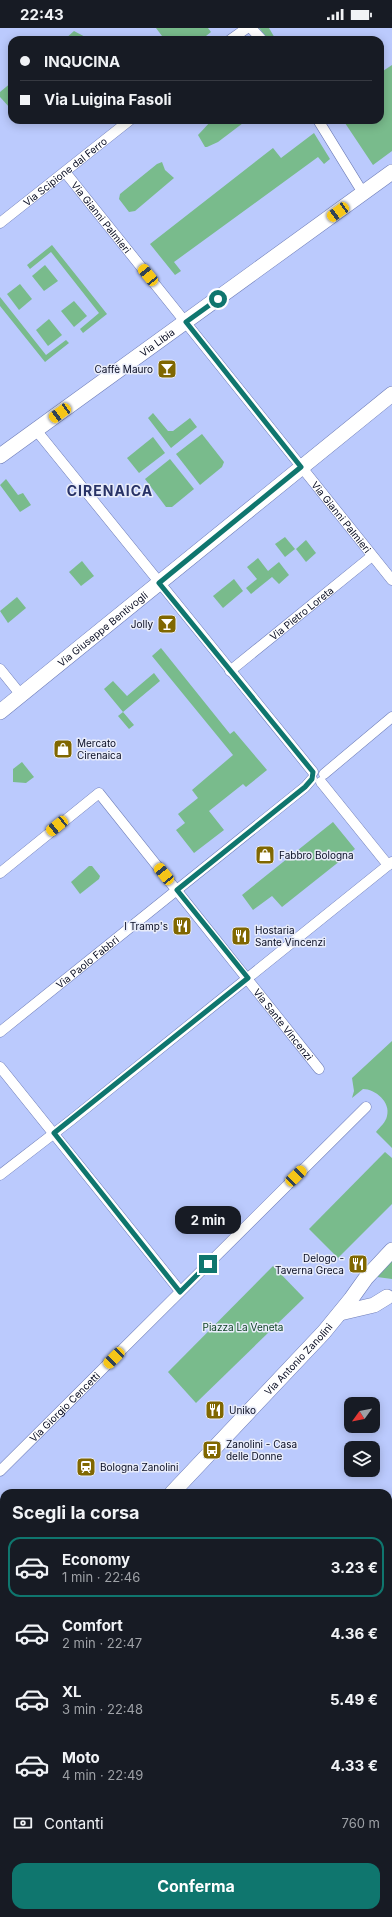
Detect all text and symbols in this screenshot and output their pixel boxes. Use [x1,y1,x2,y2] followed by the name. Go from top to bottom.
[20,5,64,24] text: 22:43
[44,52,120,71] text: INQUCINA
[44,90,172,109] text: Via Luigina Fasoli
[21,135,109,208] street label: Via Scipione dal Ferro
[69,179,134,255] street label: Via Gianni Palmieri
[325,200,351,224] car
[136,262,160,288] car
[209,290,227,308] route start
[137,326,177,359] street label: Via Libia
[156,358,178,380] bar icon: Caffè Mauro
[95,363,153,375] place label: Caffè Mauro
[47,401,73,425] car
[309,479,374,555] street label: Via Gianni Palmieri
[67,482,153,499] district label: CIRENAICA
[267,584,336,642] street label: Via Pietro Loreta
[55,589,150,669] street label: Via Giuseppe Bentivogli
[156,613,178,635] bar icon: Jolly
[131,618,153,630] place label: Jolly
[77,737,122,761] place label: Mercato Cirenaica
[52,738,74,760] shop icon: Mercato Cirenaica
[44,814,70,838] car
[254,844,276,866] shop icon: Fabbro Bologna
[279,849,354,861] place label: Fabbro Bologna
[152,861,176,887] car
[171,915,193,937] restaurant icon: I Tramp's
[124,920,168,932] place label: I Tramp's
[255,924,325,948] place label: Hostaria Sante Vincenzi
[230,925,252,947] restaurant icon: Hostaria Sante Vincenzi
[54,933,121,991] street label: Via Paolo Fabbri
[251,986,316,1062] street label: Via Sante Vincenzi
[283,1163,309,1189] car
[175,1206,241,1234] callout: 2 min
[191,1212,225,1228] text: 2 min
[275,1252,344,1276] place label: Delogo - Taverna Greca
[347,1253,369,1275] restaurant icon: Delogo - Taverna Greca
[199,1255,217,1273] route end
[203,1321,283,1333] park label: Piazza La Veneta
[262,1321,335,1397] street label: Via Antonio Zanolini
[101,1345,127,1371] car
[27,1369,102,1444] street label: Via Giorgio Cencetti
[344,1397,380,1433] north arrow
[344,1397,380,1477] map controls
[204,1399,226,1421] restaurant icon: Uniko
[229,1404,256,1416] place label: Uniko
[226,1438,297,1462] place label: Zanolini - Casa delle Donne
[201,1439,223,1461] bus stop icon: Zanolini - Casa delle Donne
[344,1441,380,1477] button: layers
[75,1456,97,1478] station icon: Bologna Zanolini
[100,1461,178,1473] place label: Bologna Zanolini
[12,1502,140,1523] text: Scegli la corsa
[14,1549,50,1585] icon: car
[62,1550,130,1569] text: Economy
[331,1558,378,1577] text: 3.23 €
[62,1569,140,1585] text: 1 min · 22:46
[14,1615,50,1651] icon: car
[62,1616,123,1635] text: Comfort
[330,1624,378,1643] text: 4.36 €
[62,1635,142,1651] text: 2 min · 22:47
[14,1681,50,1717] icon: car
[62,1682,82,1701] text: XL
[330,1690,378,1709] text: 5.49 €
[62,1701,143,1717] text: 3 min · 22:48
[14,1747,50,1783] icon: car
[62,1748,100,1767] text: Moto
[331,1756,378,1775] text: 4.33 €
[62,1767,143,1783] text: 4 min · 22:49
[12,1812,34,1834] icon: cash
[44,1814,104,1833] text: Contanti
[342,1815,380,1831] text: 760 m
[12,1863,380,1909] button: Conferma

